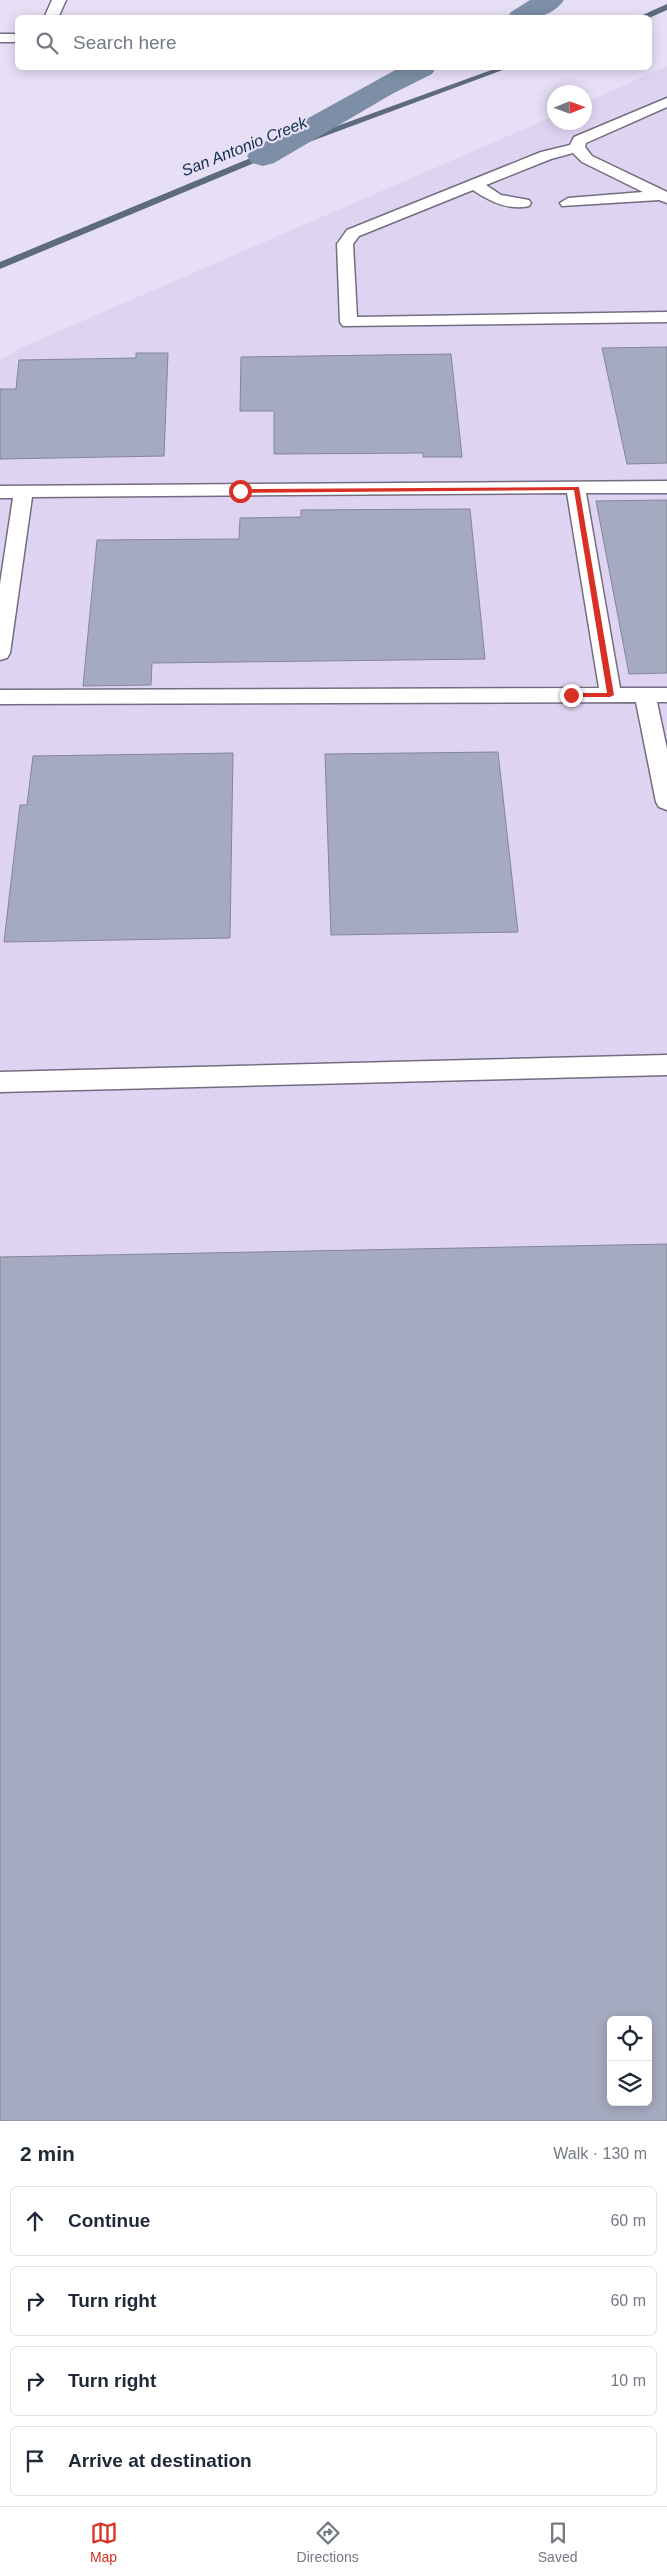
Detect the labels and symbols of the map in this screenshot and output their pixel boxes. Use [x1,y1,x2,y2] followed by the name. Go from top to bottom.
[547,85,592,130] north arrow
[179,113,310,179] water label: San Antonio Creek
[229,480,252,503] route start
[560,684,583,707] route end

